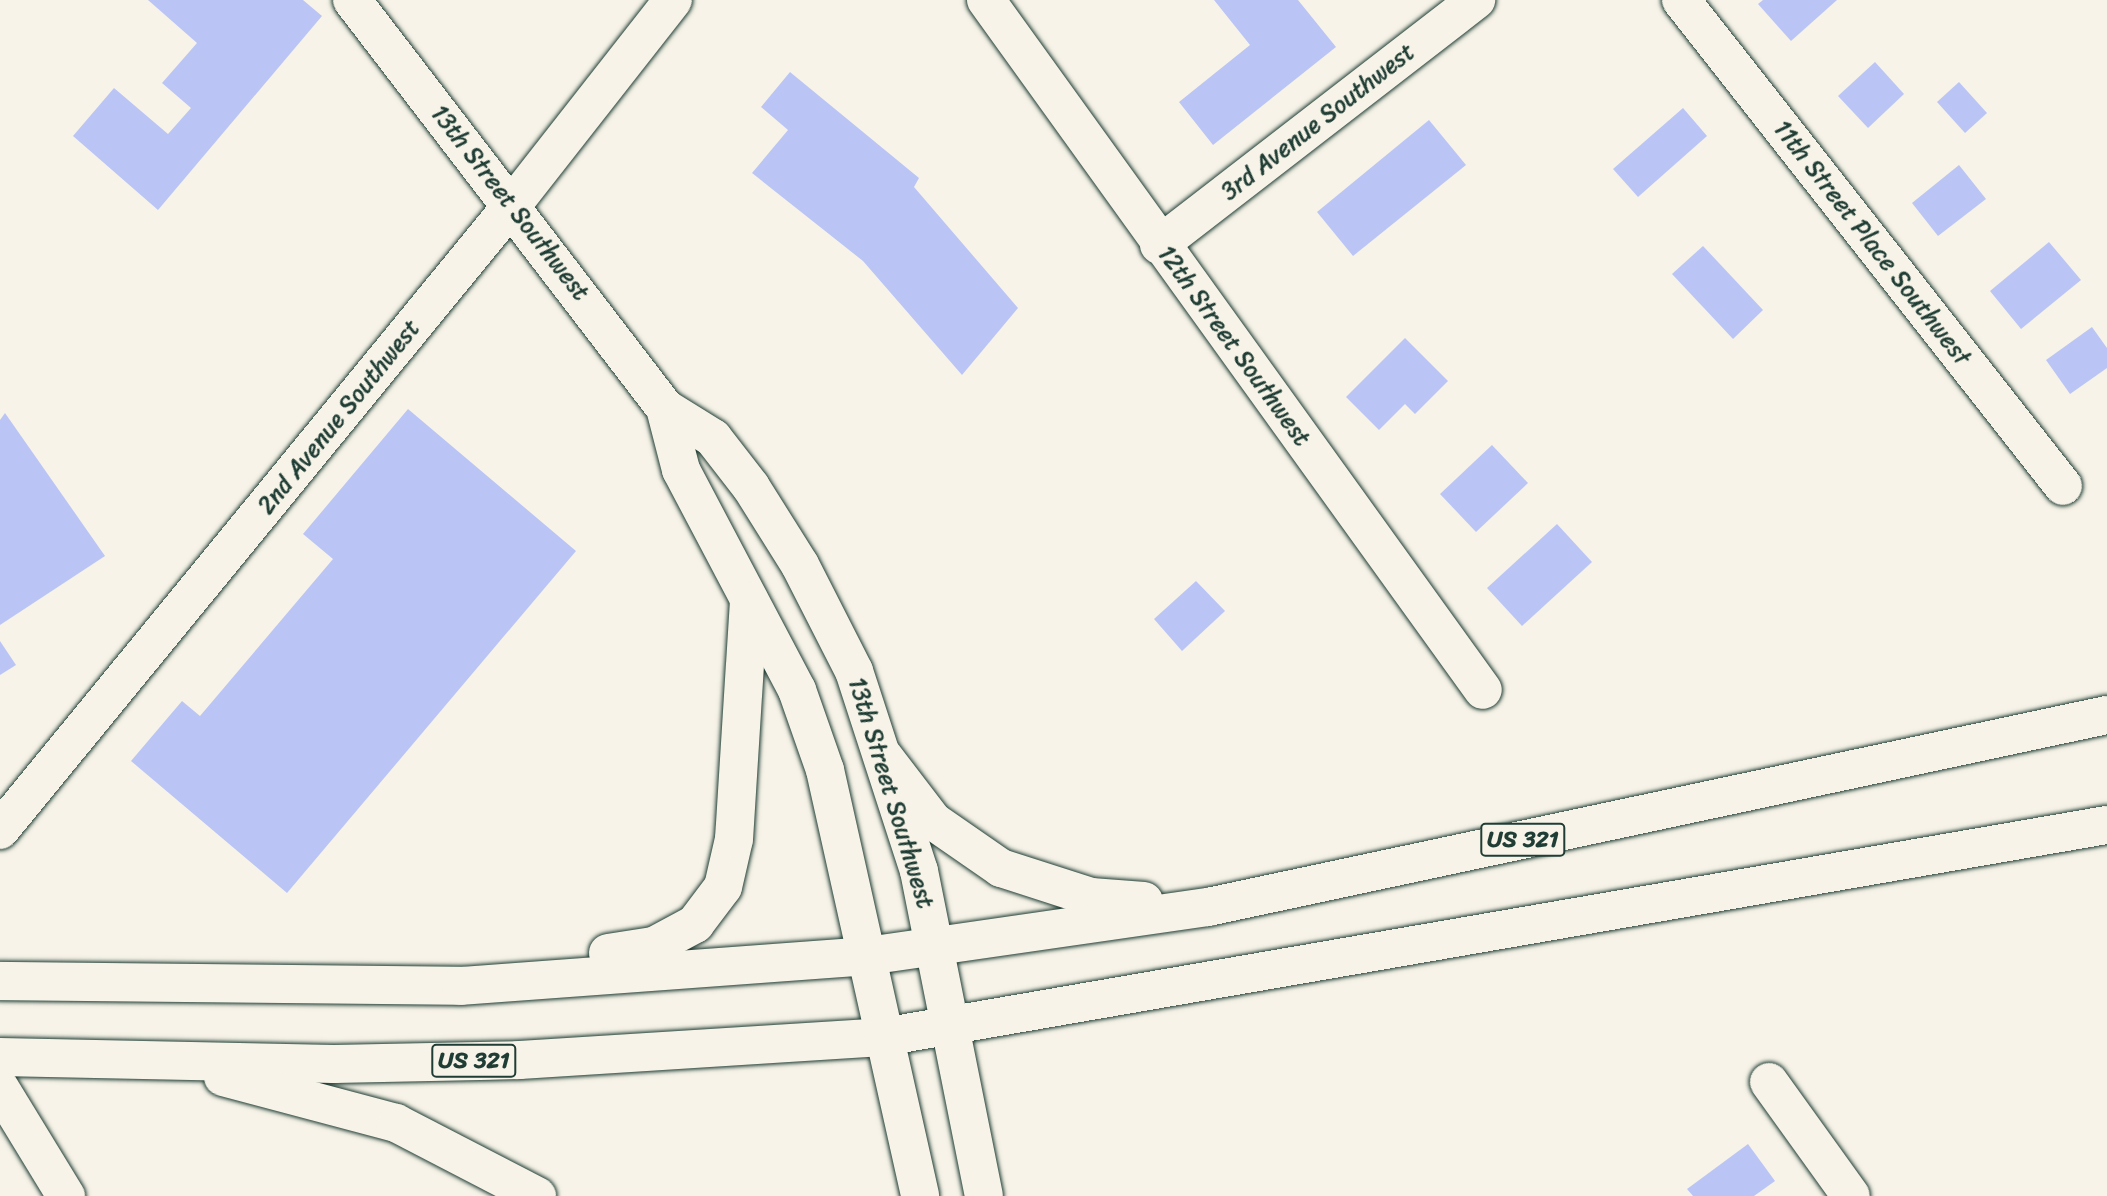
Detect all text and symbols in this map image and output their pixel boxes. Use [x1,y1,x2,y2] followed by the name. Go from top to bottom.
[1216,38,1420,206] street label: 3rd Avenue Southwest
[424,99,596,307] street label: 13th Street Southwest
[1767,115,1977,371] street label: 11th Street Place Southwest
[1151,240,1317,452] street label: 12th Street Southwest
[252,314,426,520] street label: 2nd Avenue Southwest
[842,673,940,913] street label: 13th Street Southwest
[1479,820,1567,860] road number: US 321
[430,1042,518,1080] road number: US 321

